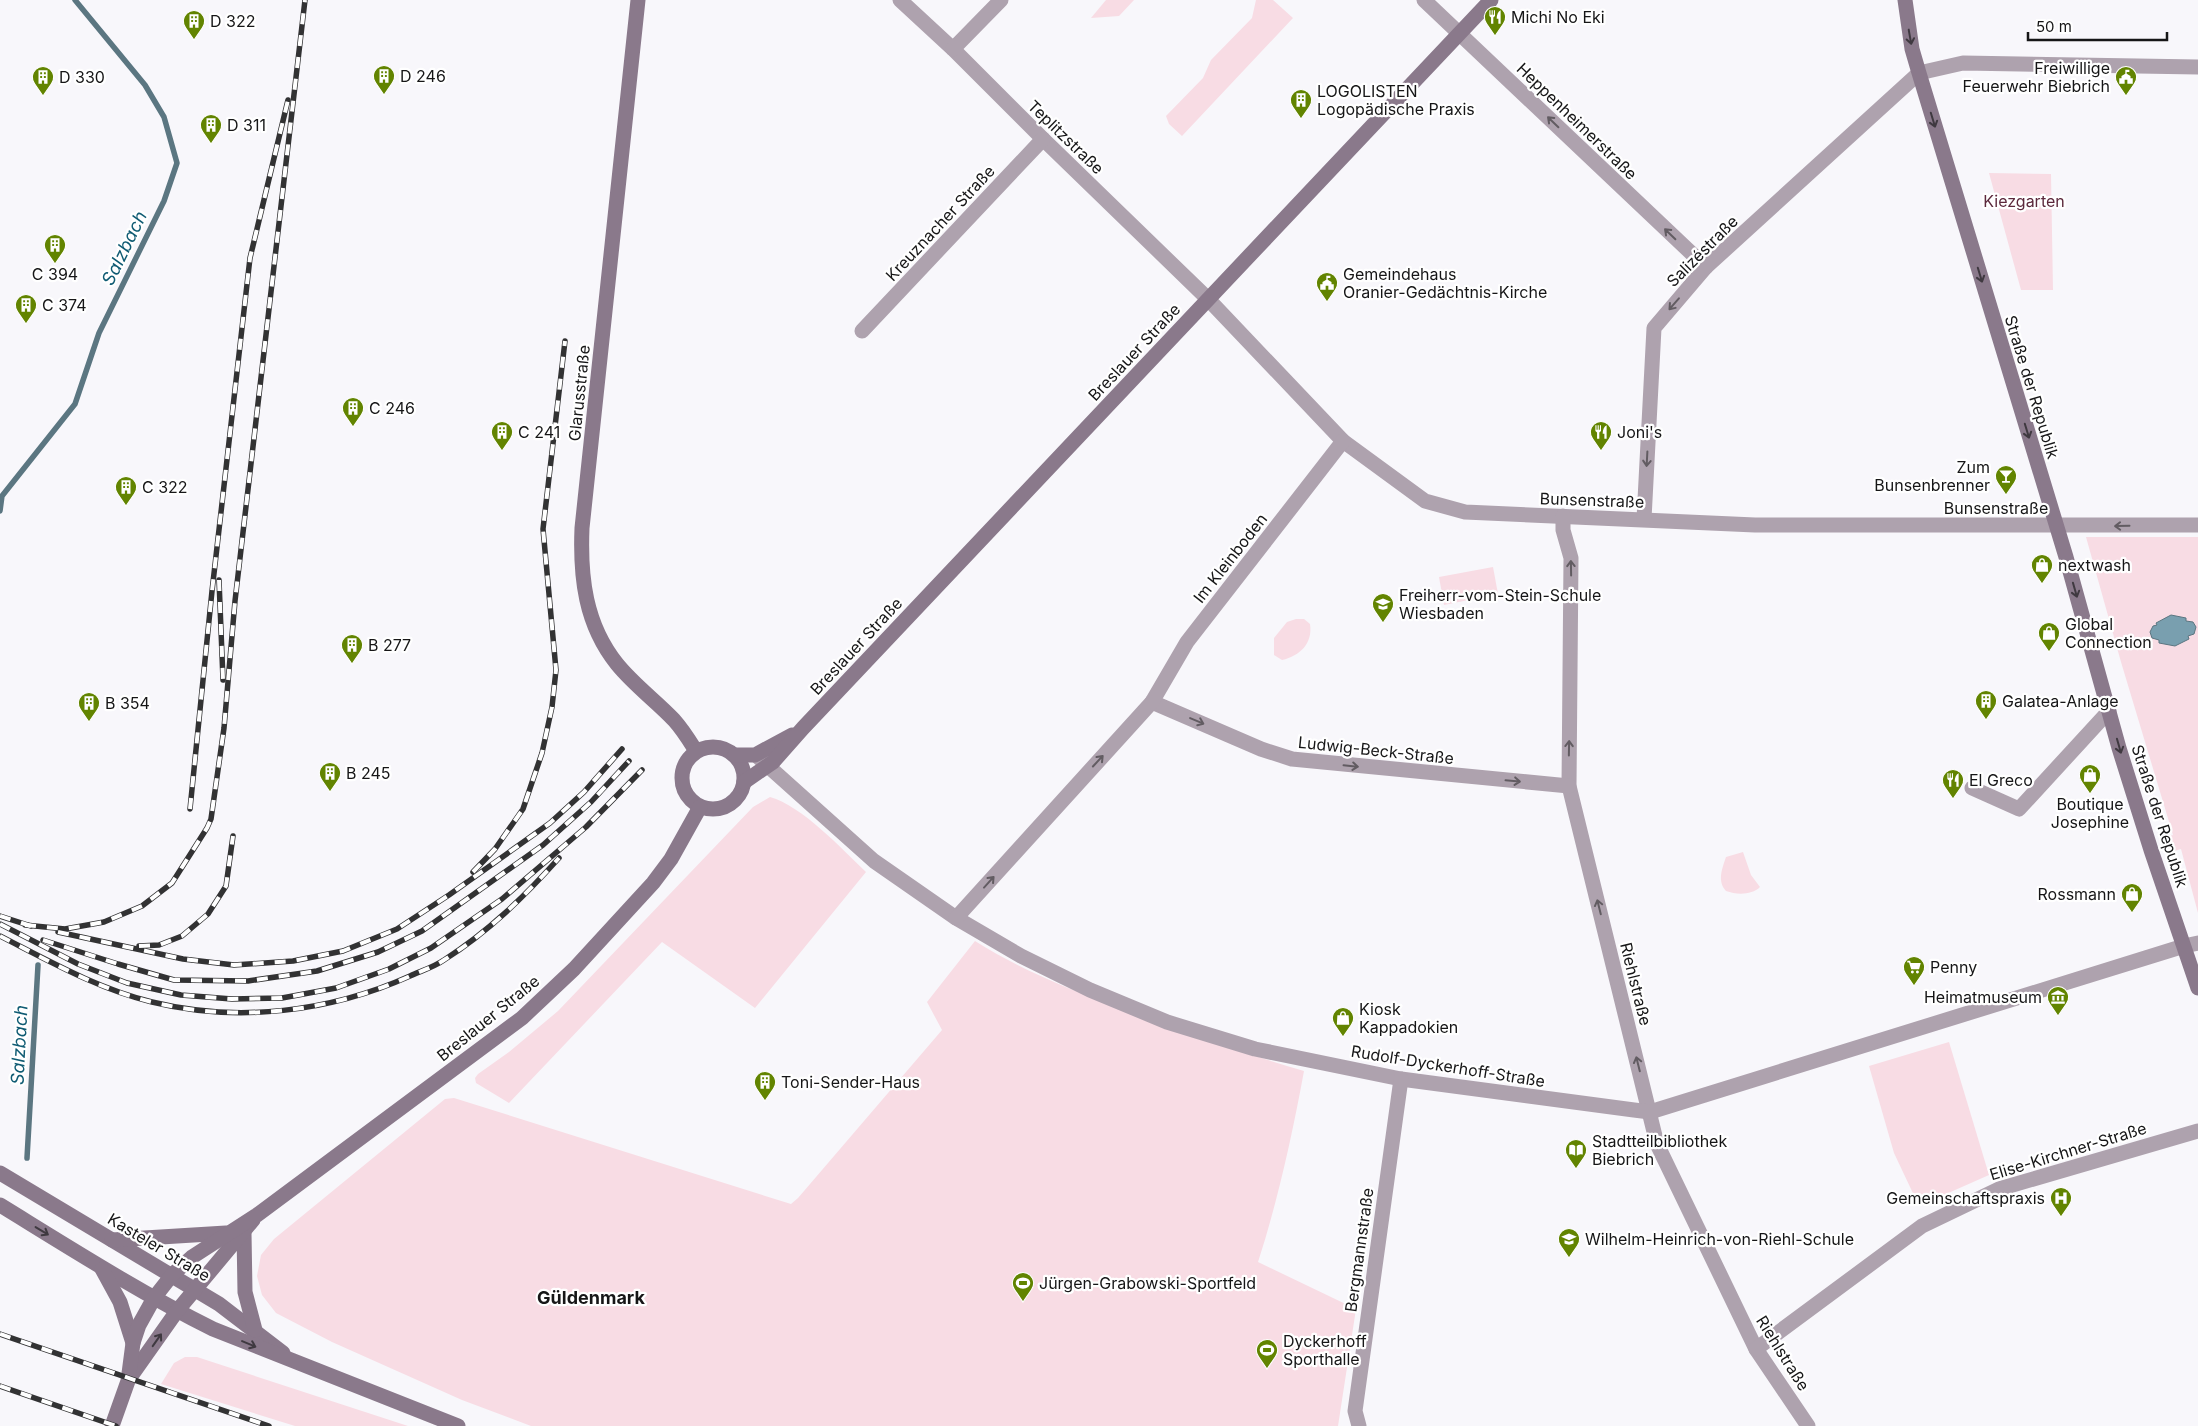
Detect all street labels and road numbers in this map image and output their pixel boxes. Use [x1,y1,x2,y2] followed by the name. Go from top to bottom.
[1513,58,1641,184] street label: Heppenheimerstraße
[1024,96,1108,178] street label: Teplitzstraße
[881,161,999,285] street label: Kreuznacher Straße
[1662,211,1742,291] street label: Salizéstraße
[1084,299,1184,405] street label: Breslauer Straße
[2001,313,2063,461] street label: Straße der Republik
[564,344,594,442] street label: Glarusstraße
[1539,488,1645,512] street label: Bunsenstraße
[1944,498,2048,518] street label: Bunsenstraße
[1189,509,1271,607] street label: Im Kleinboden
[806,593,906,699] street label: Breslauer Straße
[1297,732,1455,768] street label: Ludwig-Beck-Straße
[2127,742,2193,890] street label: Straße der Republik
[1616,940,1656,1028] street label: Riehlstraße
[433,971,543,1065] street label: Breslauer Straße
[1350,1041,1546,1091] street label: Rudolf-Dyckerhoff-Straße
[1987,1118,2149,1184] street label: Elise-Kirchner-Straße
[1340,1187,1378,1313] street label: Bergmannstraße
[104,1209,214,1285] street label: Kasteler Straße
[1752,1312,1814,1394] street label: Riehlstraße

